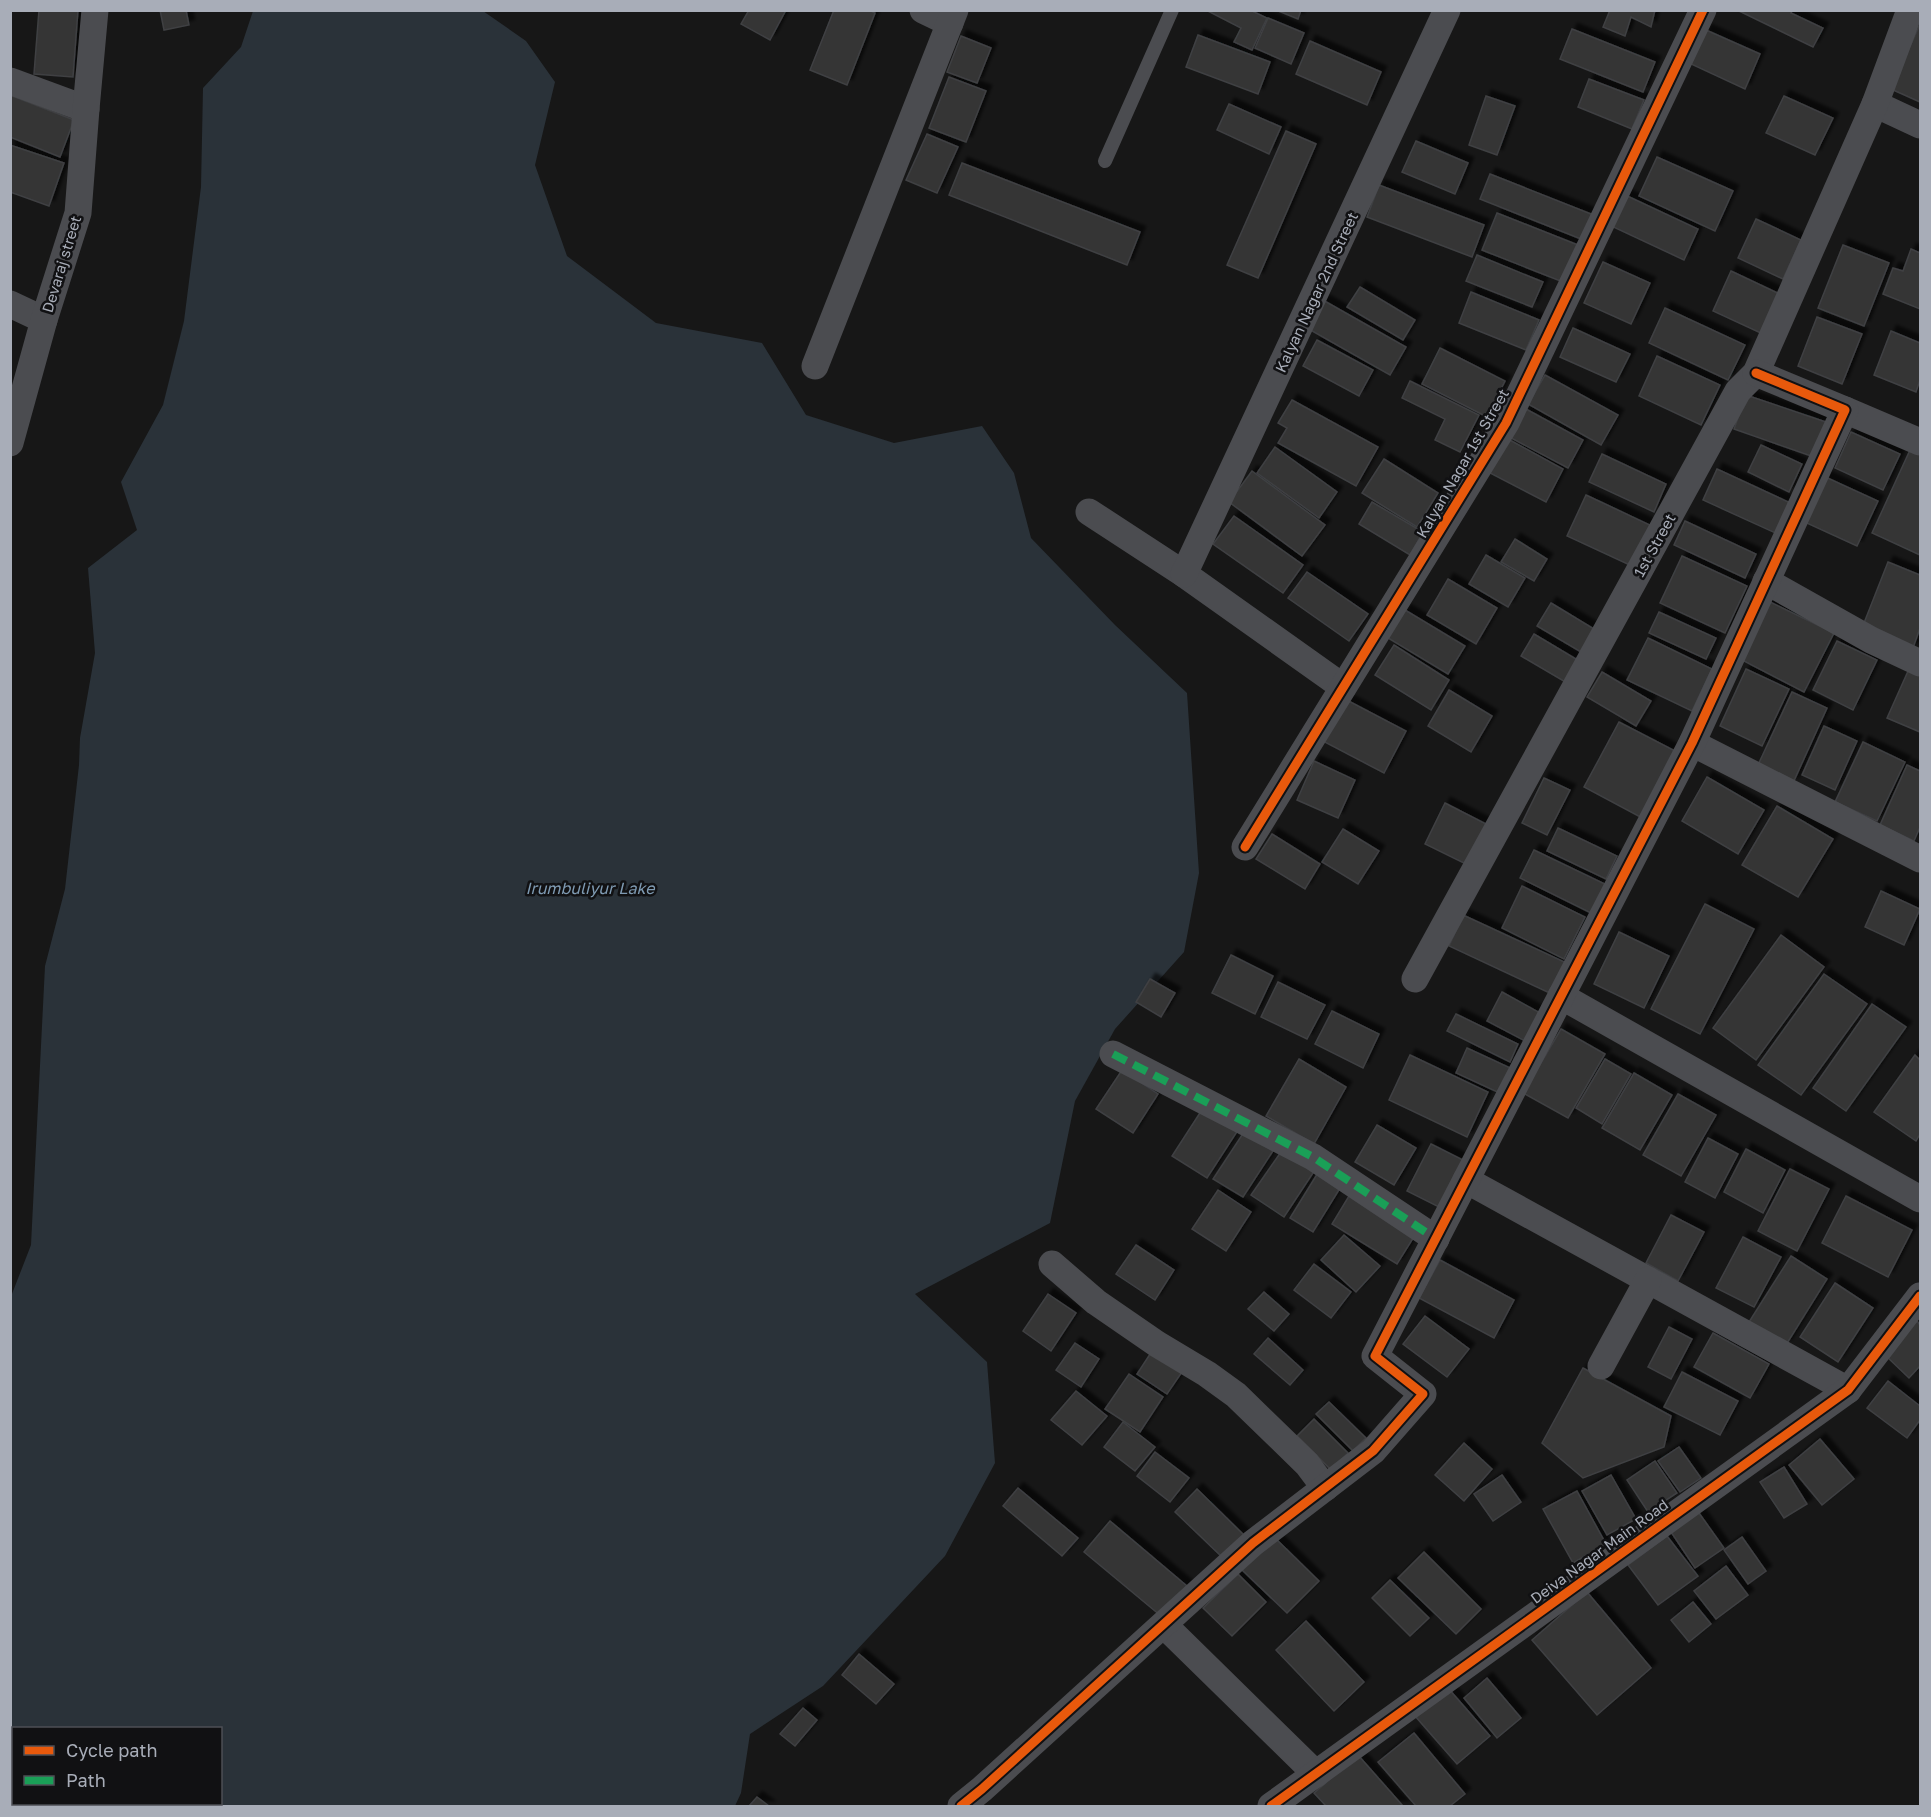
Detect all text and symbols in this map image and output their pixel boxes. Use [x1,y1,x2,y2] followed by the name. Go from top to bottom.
[1271,209,1361,375] street label: Kalyan Nagar 2nd Street
[38,213,84,315] street label: Devaraj street
[1412,385,1512,541] street label: Kalyan Nagar 1st Street
[1629,510,1679,580] street label: 1st Street
[525,878,656,898] water label: Irumbuliyur Lake
[1527,1495,1671,1607] street label: Deiva Nagar Main Road
[12,1727,222,1805] legend
[66,1739,158,1761] text: Cycle path
[66,1769,106,1791] text: Path

